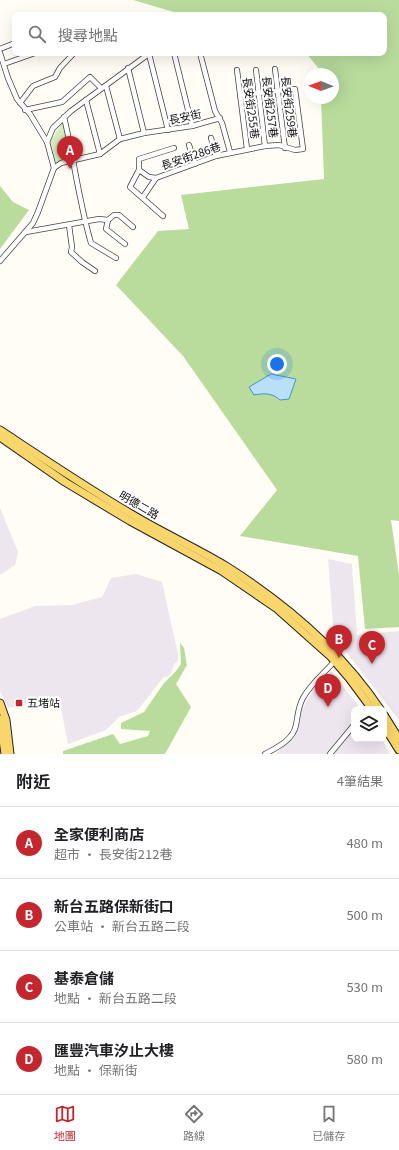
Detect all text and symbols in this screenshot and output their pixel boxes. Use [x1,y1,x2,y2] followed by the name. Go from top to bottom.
[12,12,387,56] search box
[26,23,48,45] icon: search
[58,24,118,45] text: 搜尋地點
[303,68,339,104] north arrow
[259,75,283,139] street label: 長安街257巷
[278,75,302,139] street label: 長安街259巷
[240,76,264,140] street label: 長安街255巷
[167,105,203,127] street label: 長安街
[57,136,83,169] pin: A
[159,137,223,173] street label: 長安街286巷
[267,354,287,374] your location
[116,486,163,522] street label: 明德二路
[326,625,352,658] pin: B
[359,631,385,664] pin: C
[315,674,341,707] pin: D
[27,694,60,710] place label: 五堵站
[14,698,24,708] marker: 五堵站
[351,706,387,742] map controls
[351,706,387,742] button: layers
[16,768,50,793] text: 附近
[337,771,383,790] text: 4筆結果
[54,823,144,844] text: 全家便利商店
[25,833,33,852] text: A
[346,833,383,852] text: 480 m
[54,844,172,863] text: 超市 · 長安街212巷
[54,895,174,916] text: 新台五路保新街口
[25,905,33,924] text: B
[346,905,383,924] text: 500 m
[54,916,190,935] text: 公車站 · 新台五路二段
[54,967,114,988] text: 基泰倉儲
[25,977,33,996] text: C
[346,977,383,996] text: 530 m
[54,988,177,1007] text: 地點 · 新台五路二段
[54,1039,174,1060] text: 匯豐汽車汐止大樓
[24,1049,34,1068] text: D
[346,1049,383,1068] text: 580 m
[54,1060,138,1079] text: 地點 · 保新街
[54,1103,76,1143] tab: 地圖
[183,1103,205,1143] tab: 路線
[312,1103,345,1143] tab: 已儲存

